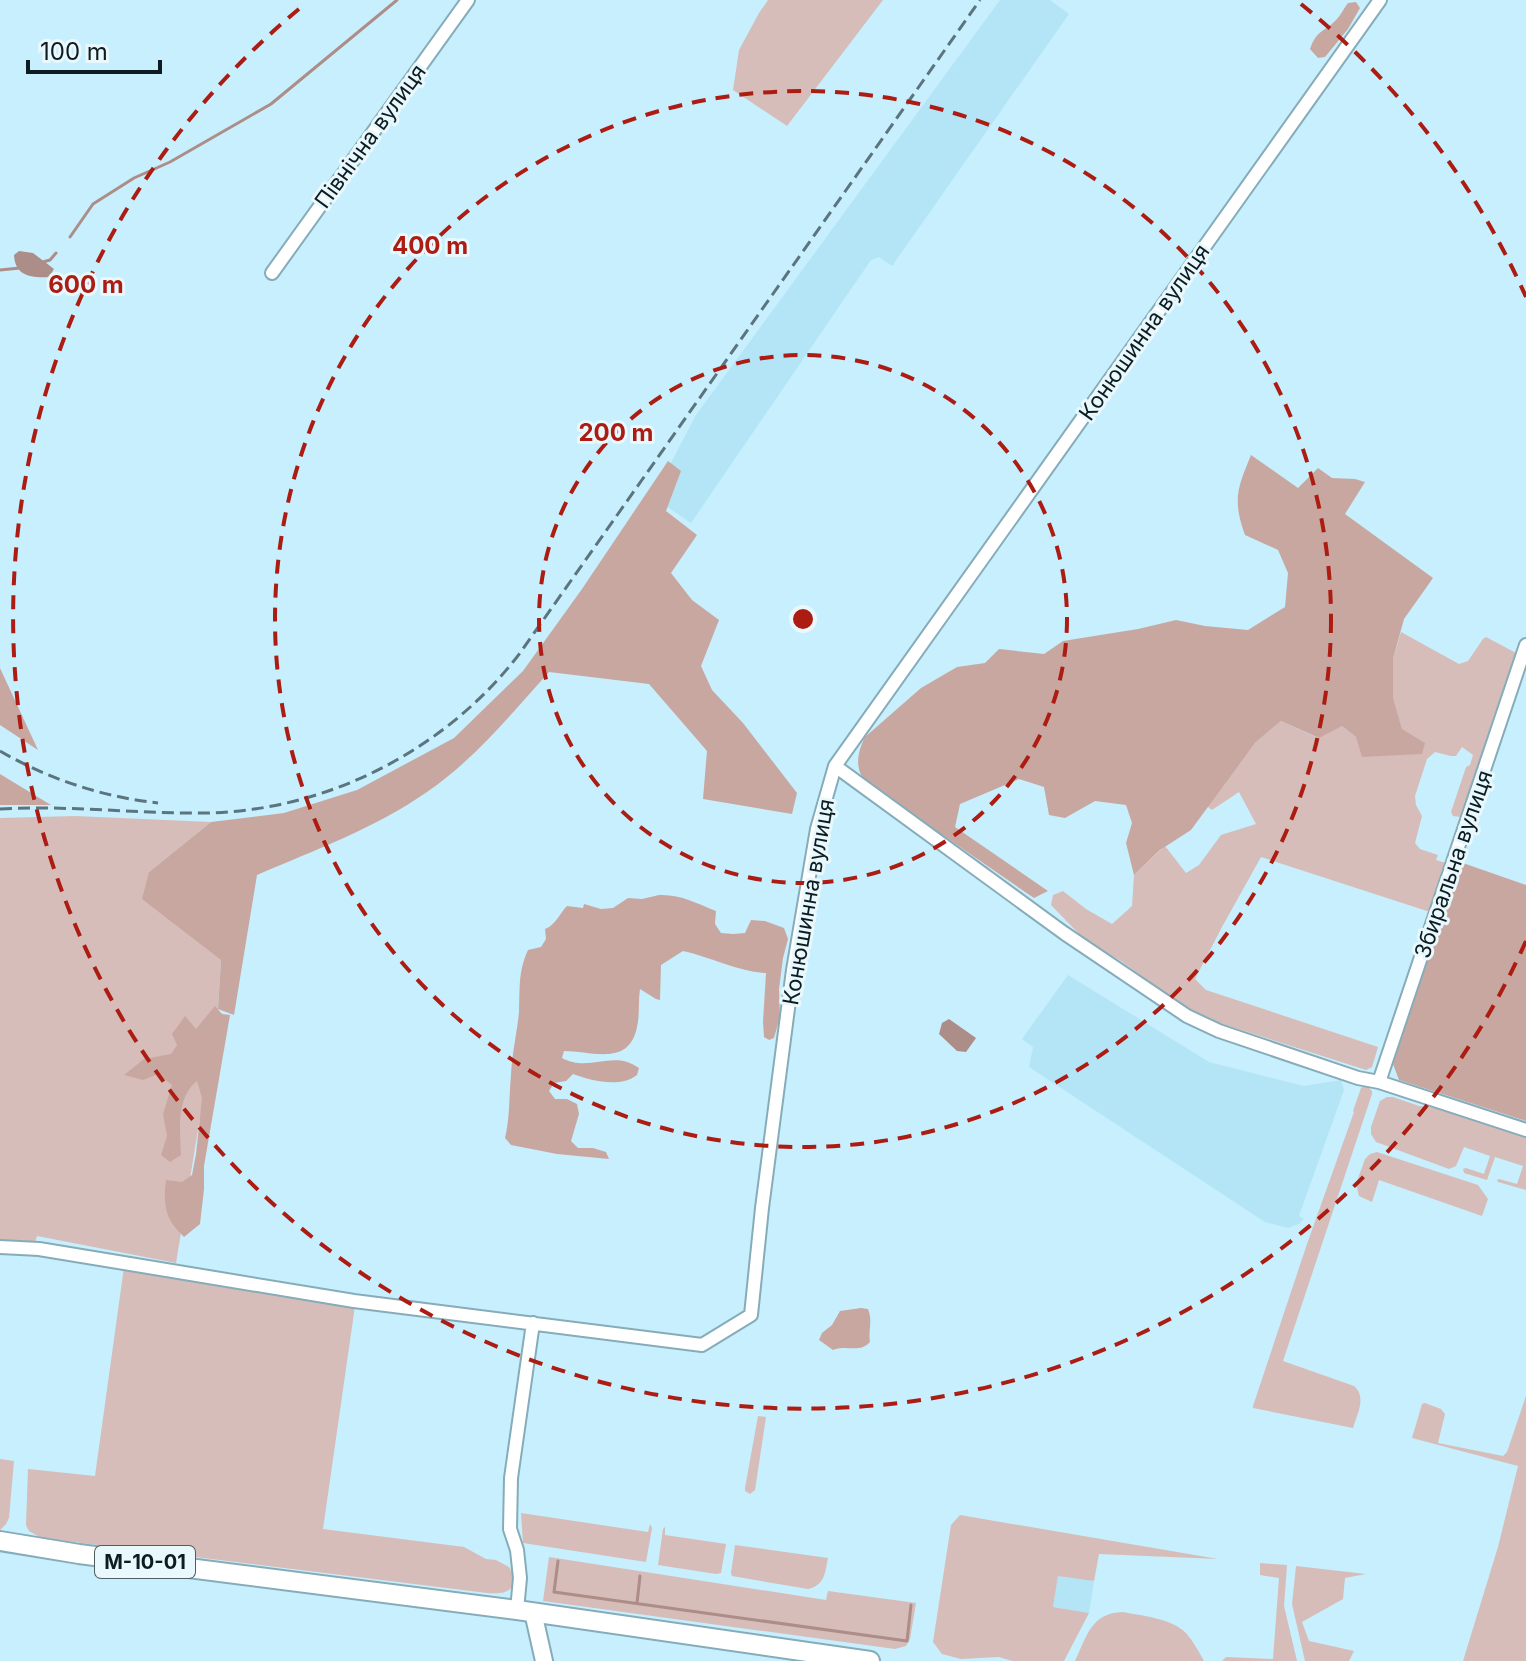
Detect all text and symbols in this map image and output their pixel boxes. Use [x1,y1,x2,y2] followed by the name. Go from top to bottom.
[28,24,160,74] scale bar
[40,37,108,66] text: 100 m
[309,59,431,213] street label: Північна вулиця
[392,231,468,260] text: 400 m
[1073,239,1215,425] street label: Конюшинна вулиця
[48,270,124,299] text: 600 m
[578,418,654,447] text: 200 m
[789,605,817,633] centre of rings
[1409,767,1497,961] street label: Збиральна вулиця
[777,797,839,1007] street label: Конюшинна вулиця
[95,1546,195,1578] road number: М-10-01

